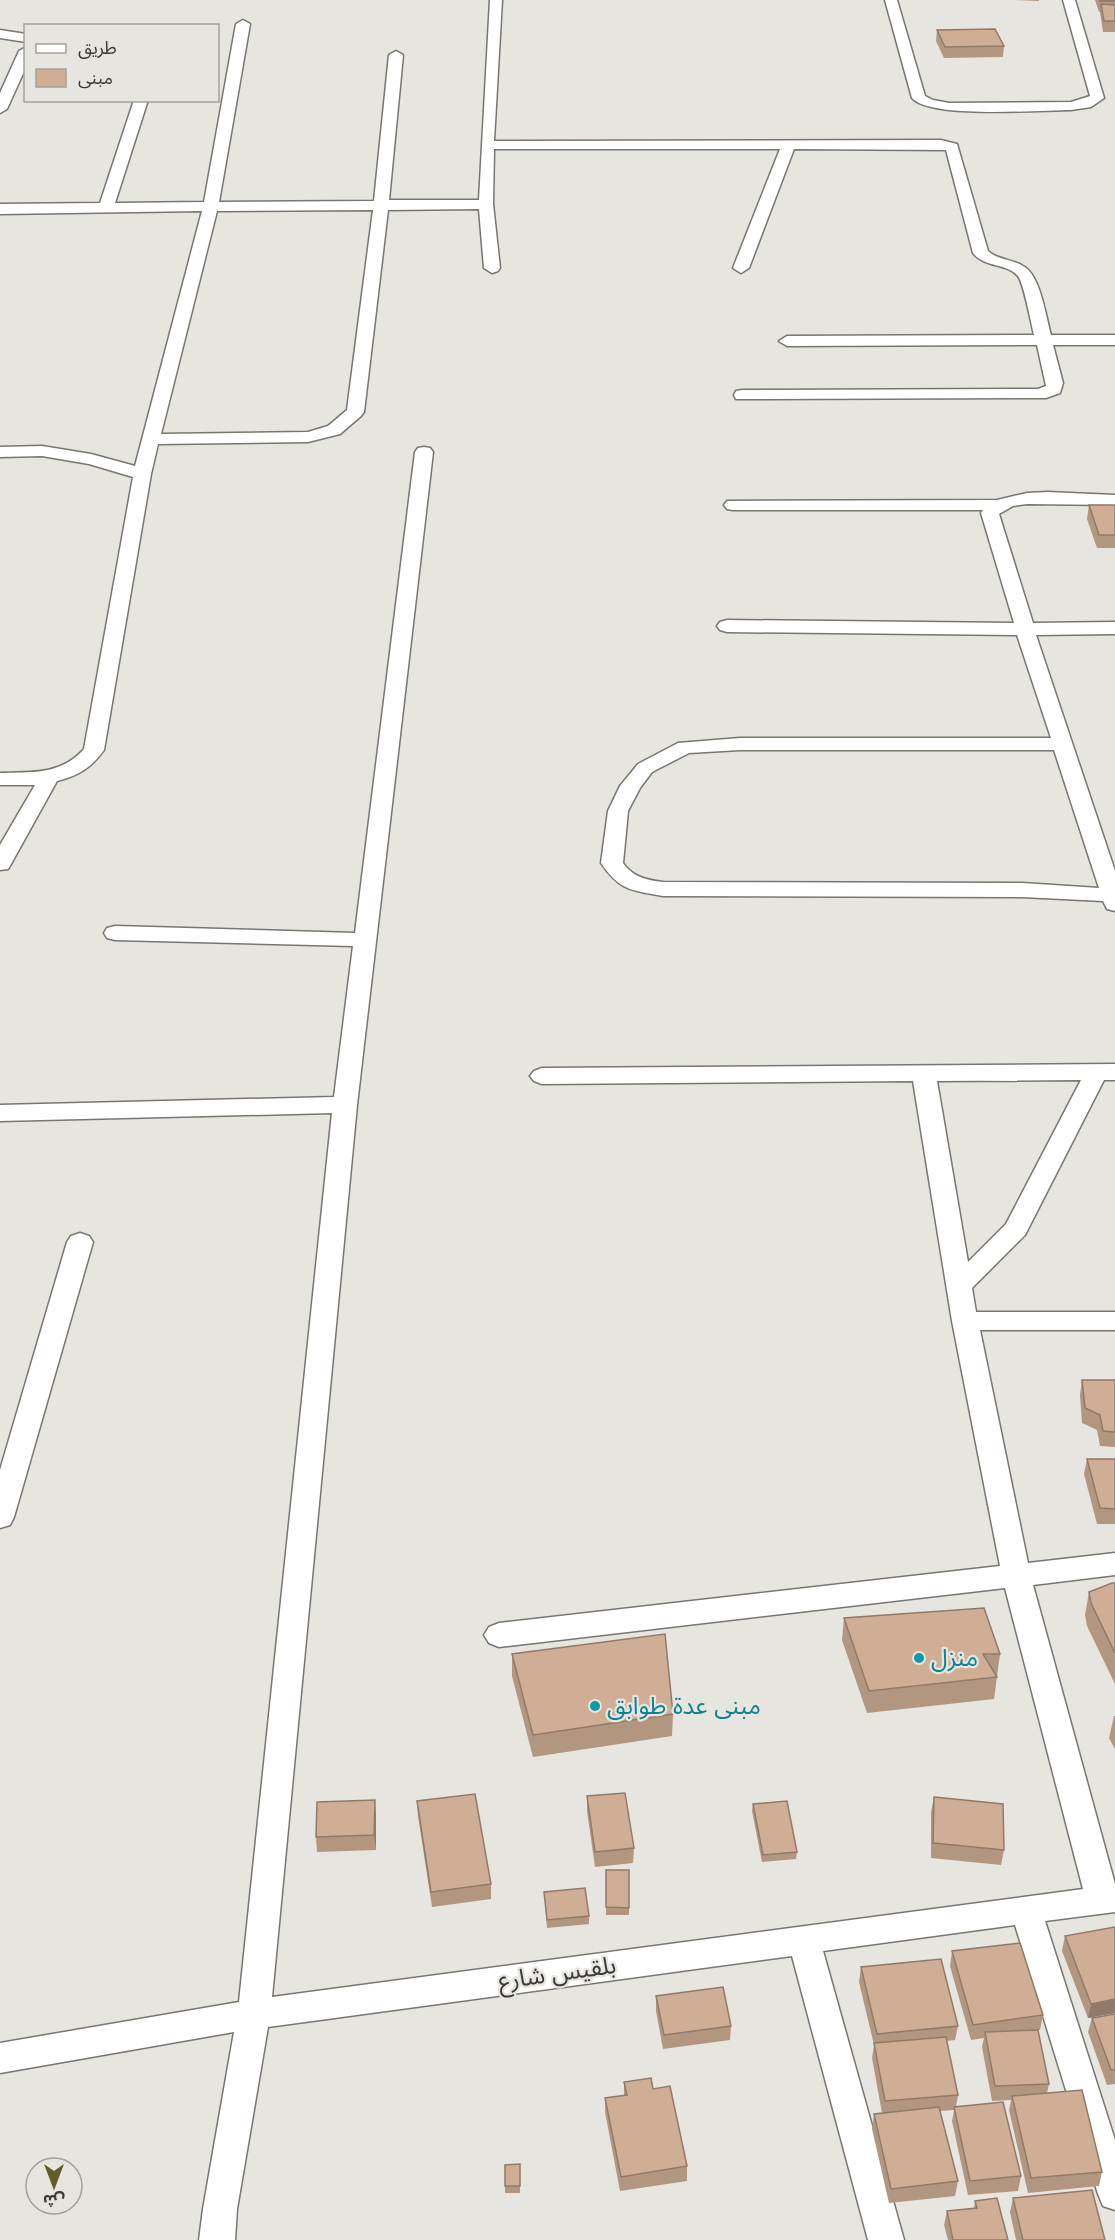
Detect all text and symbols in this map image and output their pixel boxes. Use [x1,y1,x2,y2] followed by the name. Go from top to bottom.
[24,24,219,102] legend
[78,37,117,59] text: طريق
[78,67,113,89] text: مبنى
[931,1643,978,1672] place label: منزل
[912,1651,926,1665] marker: منزل
[607,1691,761,1721] place label: مبنى عدة طوابق
[588,1699,602,1713] marker: مبنى عدة طوابق
[496,1950,618,1998] street label: بلقيس شارع
[24,2156,84,2216] north arrow
[43,2191,65,2211] text: ش

